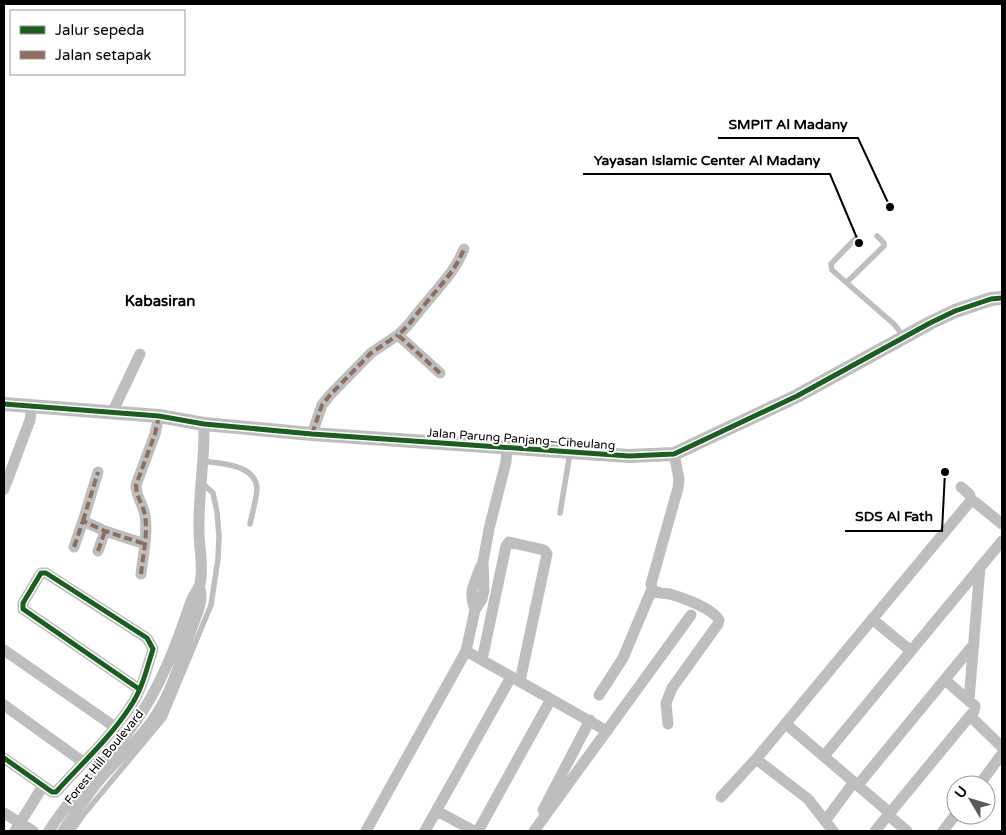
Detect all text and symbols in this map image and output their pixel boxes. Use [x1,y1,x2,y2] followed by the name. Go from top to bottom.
[10,10,185,75] legend
[55,21,144,39] text: Jalur sepeda
[55,46,152,64] text: Jalan setapak
[718,109,858,138] callout: SMPIT Al Madany
[728,116,848,133] text: SMPIT Al Madany
[583,145,830,174] callout: Yayasan Islamic Center Al Madany
[594,152,821,169] text: Yayasan Islamic Center Al Madany
[125,292,195,310] district label: Kabasiran
[426,425,616,453] street label: Jalan Parung Panjang–Ciheulang
[845,502,942,531] callout: SDS Al Fath
[855,508,933,525] text: SDS Al Fath
[62,707,146,807] street label: Forest Hill Boulevard
[946,775,996,825] north arrow
[951,783,971,802] text: U

